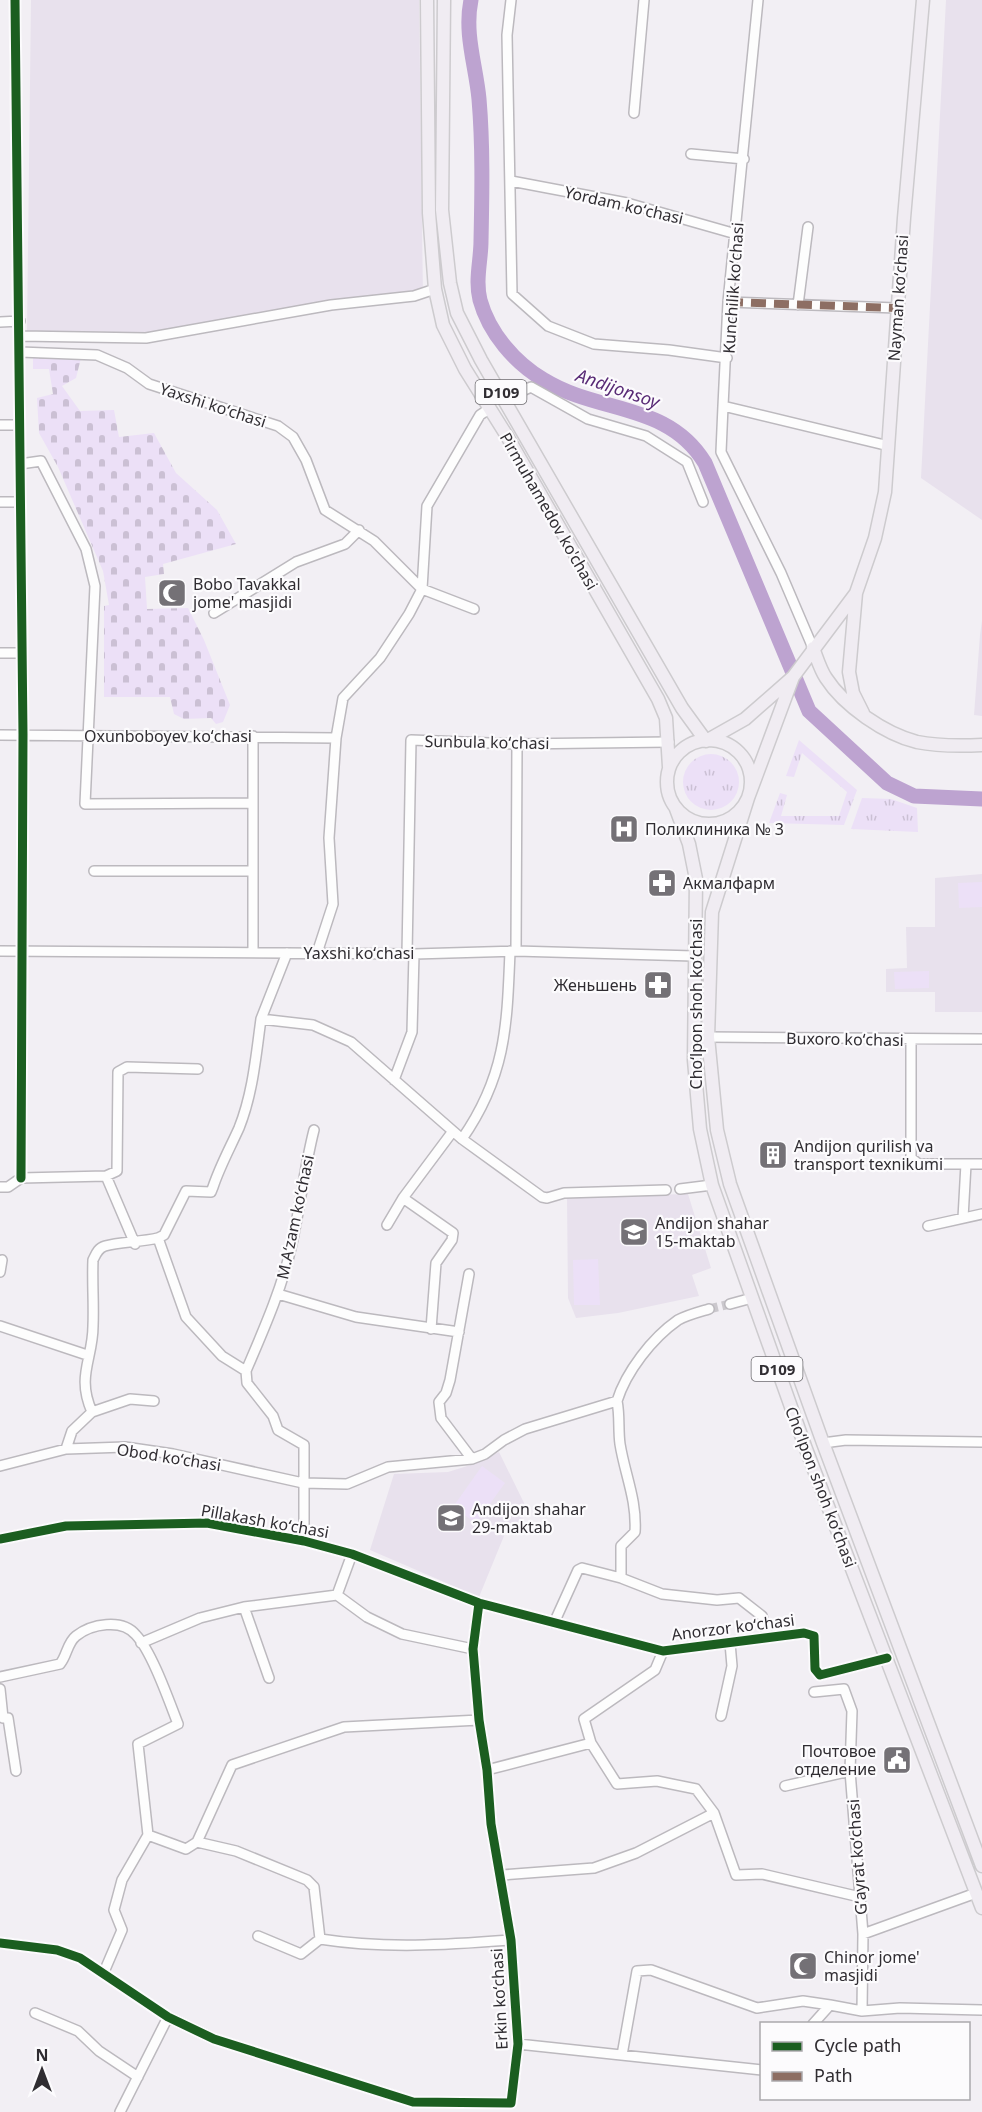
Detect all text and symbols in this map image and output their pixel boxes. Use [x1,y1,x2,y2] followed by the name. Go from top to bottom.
[562,181,686,229] street label: Yordam koʻchasi
[717,222,749,354] street label: Kunchilik koʻchasi
[883,234,913,362] street label: Nayman koʻchasi
[571,362,664,414] water label: Andijonsoy
[157,377,269,433] street label: Yaxshi koʻchasi
[476,380,526,404] road number: D109
[495,428,603,594] street label: Pirmuhamedov ko'chasi
[192,573,301,613] place label: Bobo Tavakkal jome' masjidi
[156,577,188,609] mosque icon: Bobo Tavakkal jome' masjidi
[84,725,252,747] street label: Oxunboboyev koʻchasi
[424,730,550,754] street label: Sunbula koʻchasi
[608,813,640,845] hospital icon: Поликлиника № 3
[645,818,784,840] place label: Поликлиника № 3
[646,867,678,899] pharmacy icon: Акмалфарм
[683,872,775,894] place label: Акмалфарм
[685,919,707,1089] street label: Choʻlpon shoh koʻchasi
[304,942,414,964] street label: Yaxshi koʻchasi
[642,969,674,1001] pharmacy icon: Женьшень
[554,974,637,996] place label: Женьшень
[786,1027,904,1051] street label: Buxoro koʻchasi
[794,1135,943,1175] place label: Andijon qurilish va transport texnikumi
[757,1139,789,1171] building icon: Andijon qurilish va transport texnikumi
[271,1153,319,1281] street label: M.Aʻzam koʻchasi
[655,1212,769,1252] place label: Andijon shahar 15-maktab
[618,1216,650,1248] school or university icon: Andijon shahar 15-maktab
[752,1357,802,1381] road number: D109
[780,1403,862,1571] street label: Choʻlpon shoh koʻchasi
[115,1438,223,1476] street label: Obod koʻchasi
[472,1498,586,1538] place label: Andijon shahar 29-maktab
[199,1499,331,1543] street label: Pillakash koʻchasi
[435,1502,467,1534] school or university icon: Andijon shahar 29-maktab
[670,1609,796,1645] street label: Anorzor koʻchasi
[795,1740,876,1780] place label: Почтовое отделение
[881,1744,913,1776] public building icon: Почтовое отделение
[842,1798,872,1916] street label: Gʻayrat koʻchasi
[824,1946,920,1986] place label: Chinor jome' masjidi
[485,1948,513,2050] street label: Erkin koʻchasi
[787,1950,819,1982] mosque icon: Chinor jome' masjidi
[760,2022,970,2100] legend
[814,2033,901,2057] text: Cycle path
[12,2040,72,2100] north arrow
[35,2044,49,2066] text: N
[814,2063,853,2087] text: Path

